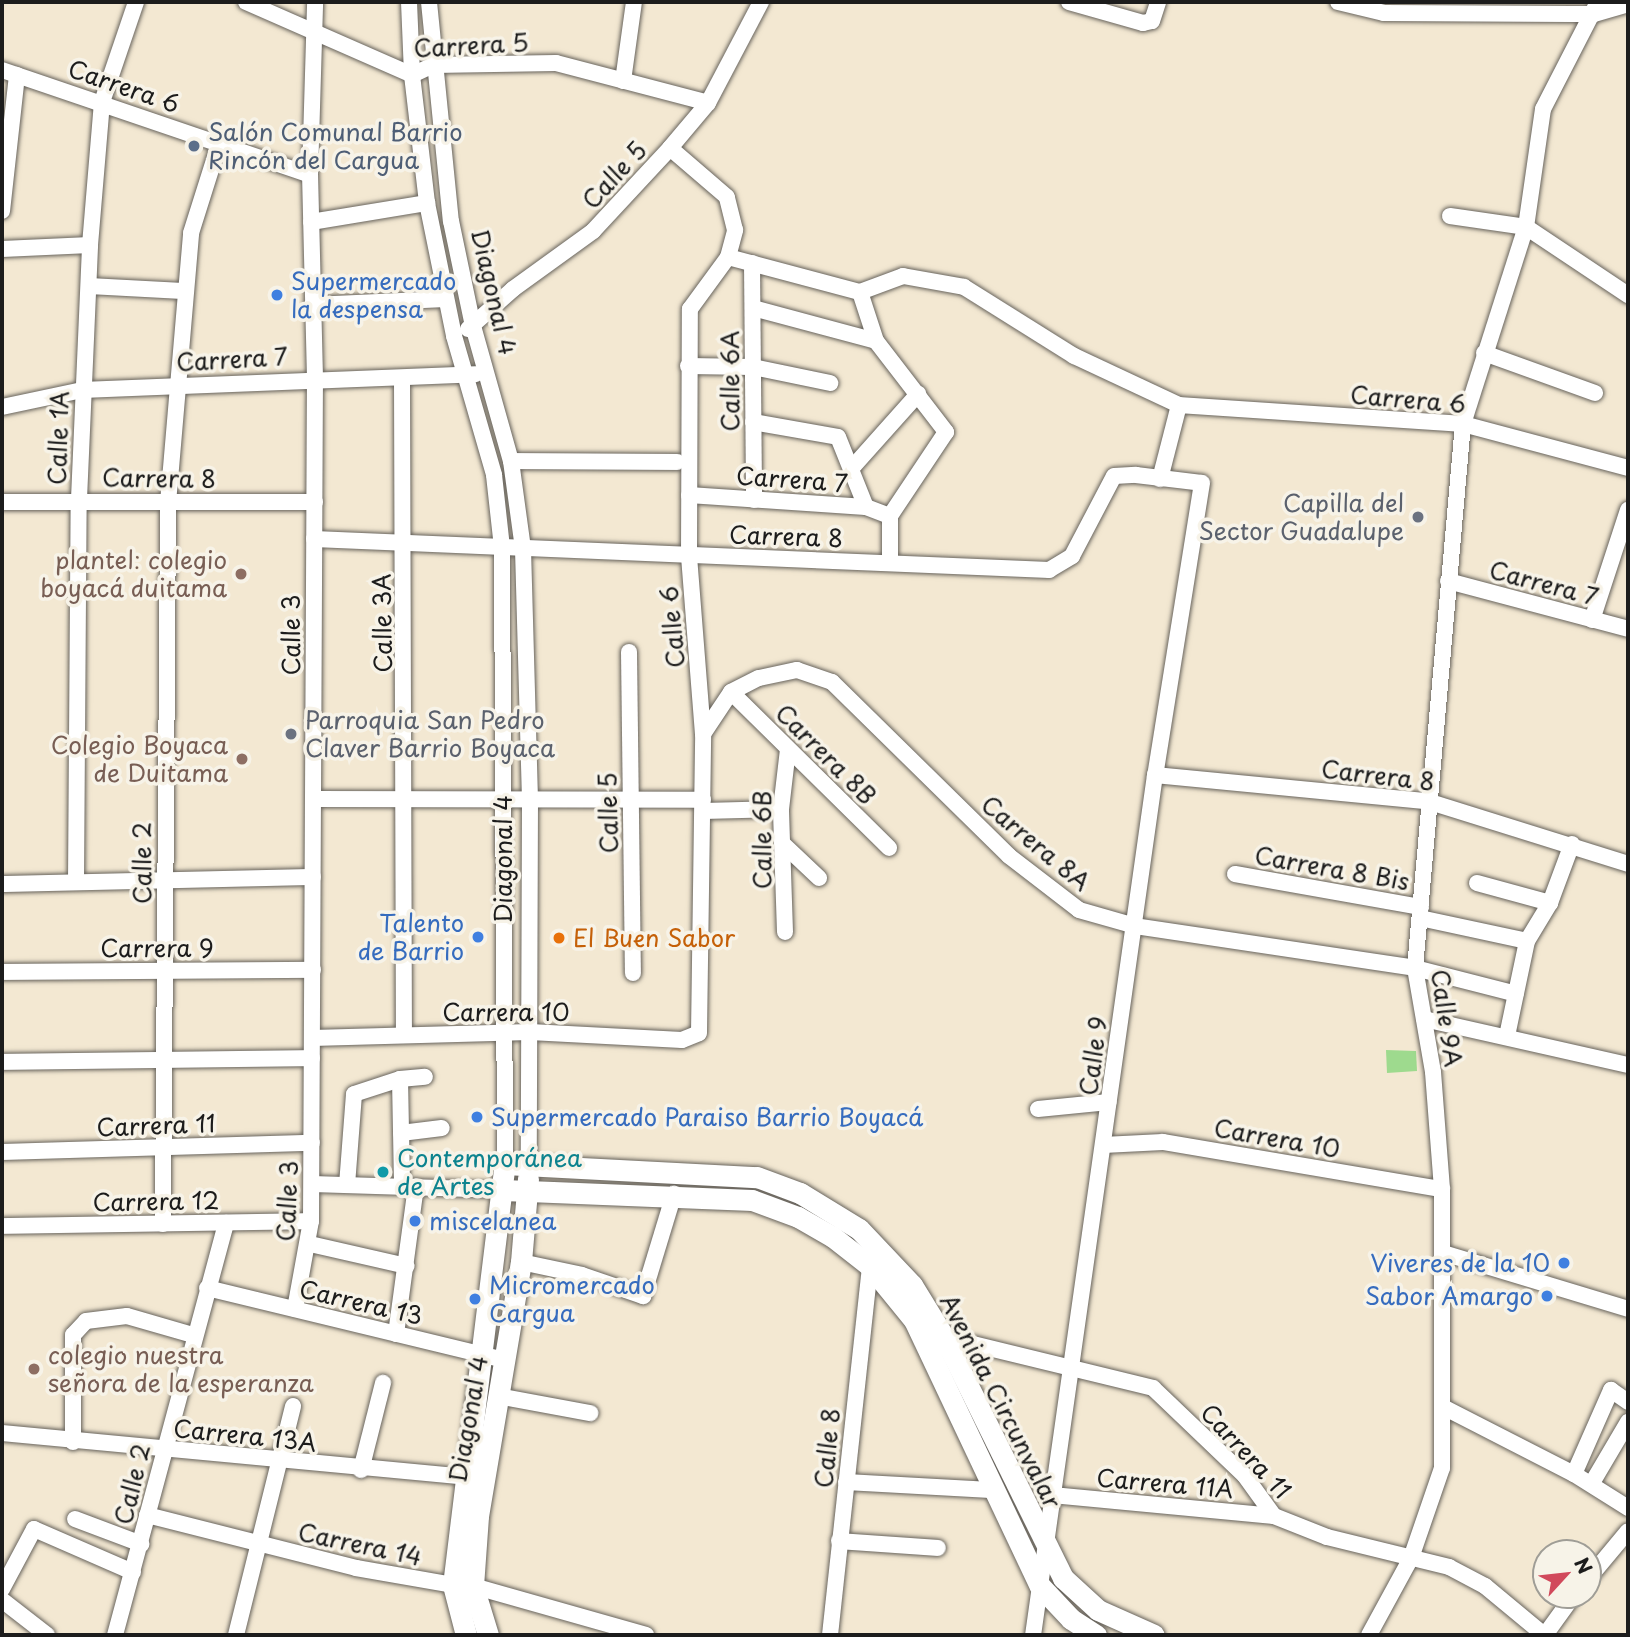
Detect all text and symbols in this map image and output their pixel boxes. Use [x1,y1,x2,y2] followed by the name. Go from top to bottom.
[413,28,529,62] street label: Carrera 5
[64,53,184,119] street label: Carrera 6
[208,118,464,174] place label: Salón Comunal Barrio Rincón del Cargua
[576,135,652,215] street label: Calle 5
[186,138,202,154] marker: Salón Comunal Barrio Rincón del Cargua
[466,226,522,358] street label: Diagonal 4
[291,267,456,323] place label: Supermercado la despensa
[269,287,285,303] marker: Supermercado la despensa
[716,330,744,432] street label: Calle 6A
[175,342,289,376] street label: Carrera 7
[1349,380,1467,418] street label: Carrera 6
[42,390,74,486] street label: Calle 1A
[735,461,849,497] street label: Carrera 7
[101,463,217,493] street label: Carrera 8
[1196,489,1404,545] place label: Capilla del Sector Guadalupe
[1410,509,1426,525] marker: Capilla del Sector Guadalupe
[728,520,844,552] street label: Carrera 8
[39,546,227,602] place label: plantel: colegio boyacá duitama
[1486,554,1602,612] street label: Carrera 7
[233,566,249,582] marker: plantel: colegio boyacá duitama
[367,573,397,673] street label: Calle 3A
[654,584,690,670] street label: Calle 6
[277,594,305,676] street label: Calle 3
[770,698,882,810] street label: Carrera 8B
[305,706,553,762] place label: Parroquia San Pedro Claver Barrio Boyaca
[283,726,299,742] marker: Parroquia San Pedro Claver Barrio Boyaca
[50,731,228,787] place label: Colegio Boyaca de Duitama
[234,751,250,767] marker: Colegio Boyaca de Duitama
[1319,754,1437,796] street label: Carrera 8
[593,772,623,854] street label: Calle 5
[976,789,1096,897] street label: Carrera 8A
[748,791,776,889] street label: Calle 6B
[489,795,517,923] street label: Diagonal 4
[128,821,156,905] street label: Calle 2
[1253,840,1411,896] street label: Carrera 8 Bis
[357,909,464,965] place label: Talento de Barrio
[573,924,739,952] place label: El Buen Sabor
[470,929,486,945] marker: Talento de Barrio
[551,930,567,946] marker: El Buen Sabor
[100,934,214,962] street label: Carrera 9
[1426,967,1468,1069] street label: Calle 9A
[442,998,570,1026] street label: Carrera 10
[1073,1014,1113,1098] street label: Calle 9
[491,1103,922,1131] place label: Supermercado Paraiso Barrio Boyacá
[96,1109,216,1141] street label: Carrera 11
[469,1109,485,1125] marker: Supermercado Paraiso Barrio Boyacá
[1212,1113,1342,1163] street label: Carrera 10
[397,1144,582,1200] place label: Contemporánea de Artes
[270,1159,304,1243] street label: Calle 3
[375,1164,391,1180] marker: Contemporánea de Artes
[92,1185,220,1217] street label: Carrera 12
[429,1207,556,1235] place label: miscelanea
[407,1213,423,1229] marker: miscelanea
[1367,1249,1550,1277] place label: Viveres de la 10
[1556,1255,1572,1271] marker: Viveres de la 10
[489,1271,655,1327] place label: Micromercado Cargua
[296,1274,426,1330] street label: Carrera 13
[1363,1282,1533,1310] place label: Sabor Amargo
[1539,1288,1555,1304] marker: Sabor Amargo
[935,1289,1067,1513] street label: Avenida Circunvalar
[467,1291,483,1307] marker: Micromercado Cargua
[48,1341,313,1397] place label: colegio nuestra señora de la esperanza
[443,1353,493,1485] street label: Diagonal 4
[26,1361,42,1377] marker: colegio nuestra señora de la esperanza
[1195,1397,1297,1505] street label: Carrera 11
[808,1406,846,1490] street label: Calle 8
[172,1413,318,1457] street label: Carrera 13A
[108,1440,156,1528] street label: Calle 2
[1095,1463,1235,1503] street label: Carrera 11A
[295,1517,425,1571] street label: Carrera 14
[1532,1539,1602,1609] north arrow
[1568,1552,1600,1578] text: N

